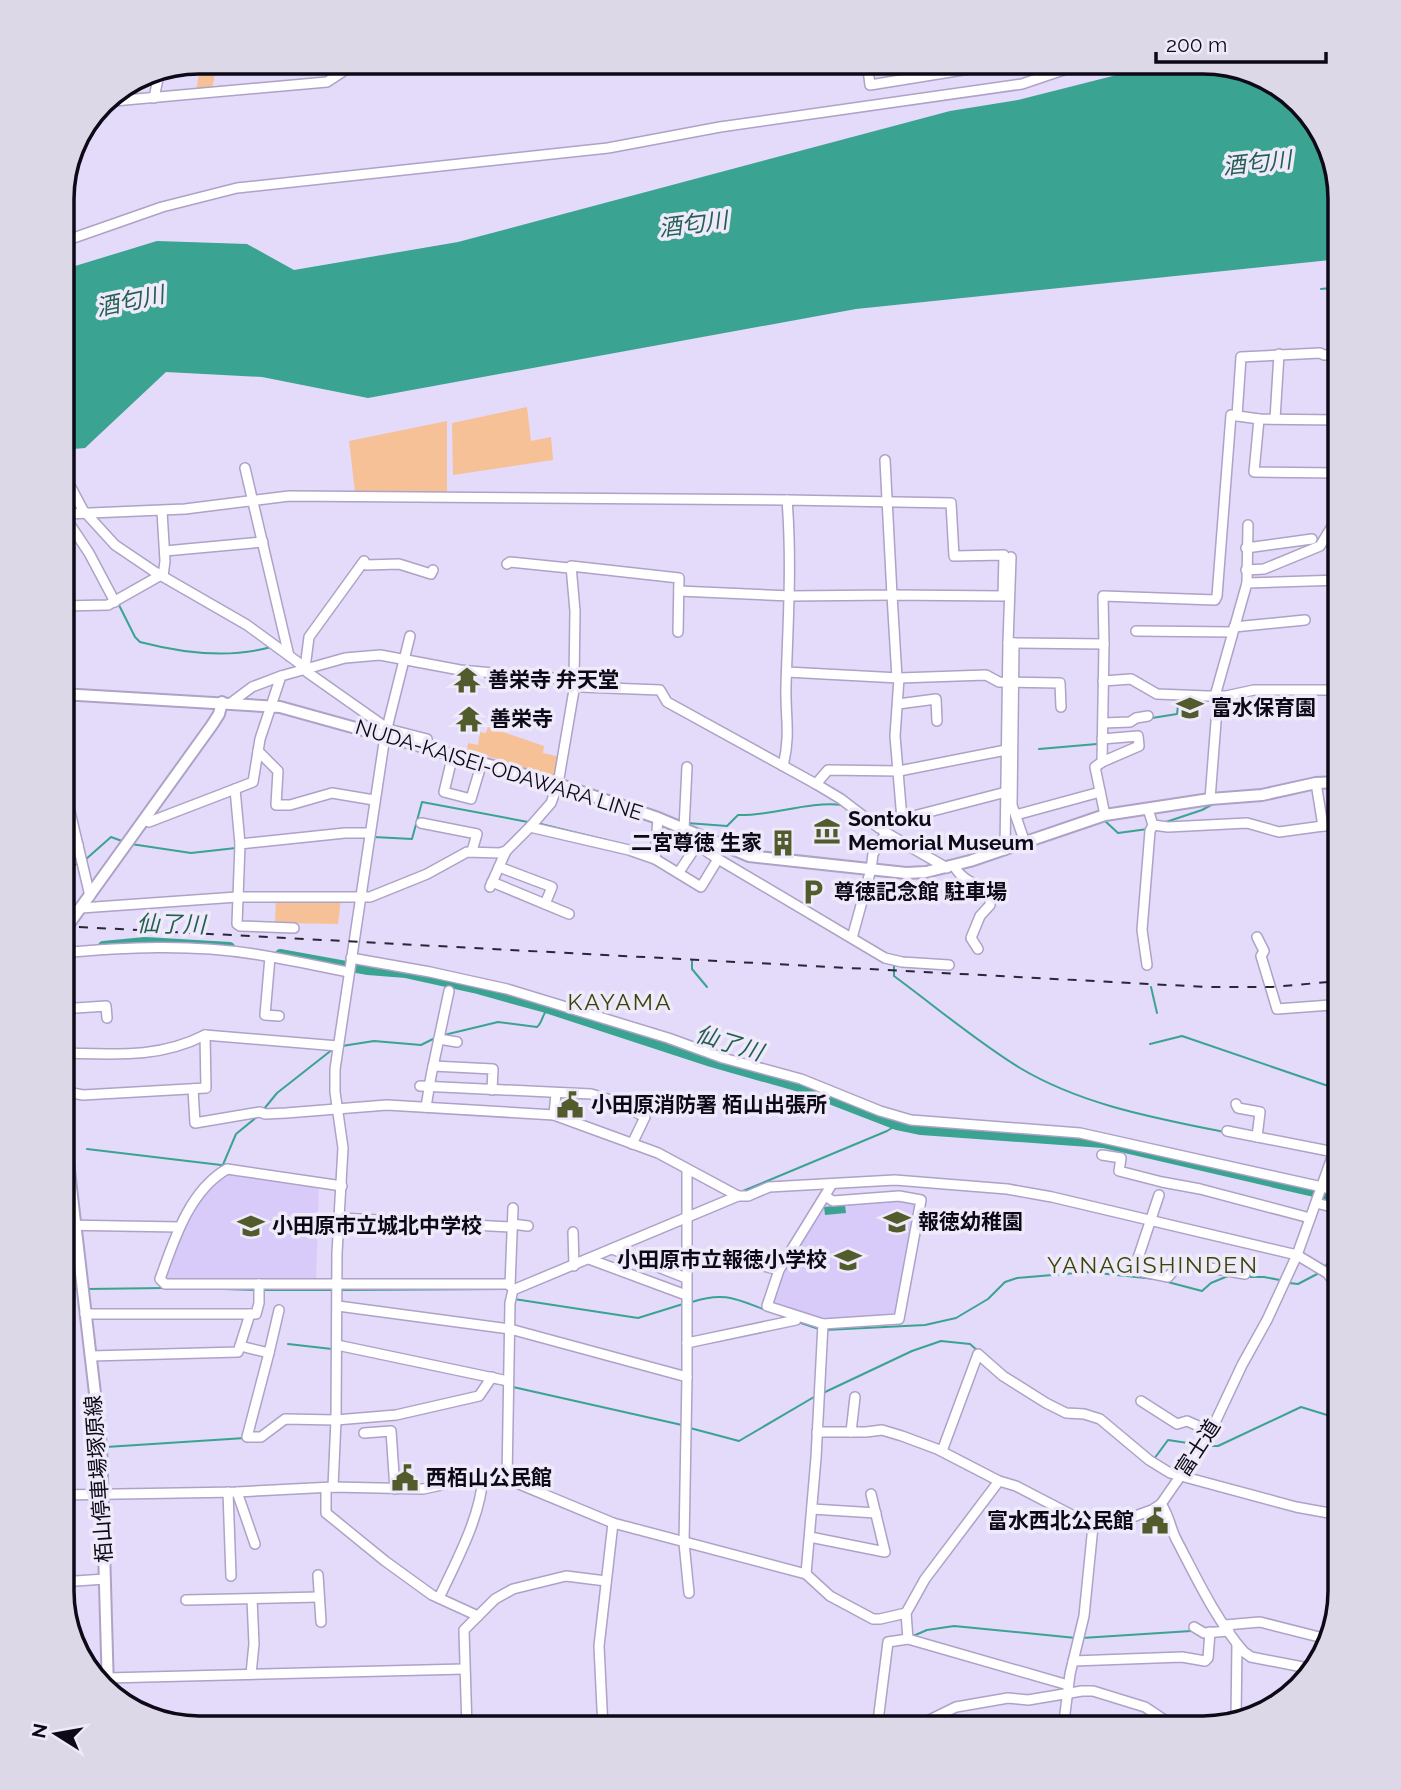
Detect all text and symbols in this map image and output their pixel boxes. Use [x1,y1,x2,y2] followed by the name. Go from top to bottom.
[1156,21,1326,65] scale bar
[1166,32,1227,57] text: 200 m
[1221,145,1296,180] water label: 酒匂川
[657,206,732,241] water label: 酒匂川
[93,280,169,321] water label: 酒匂川
[452,665,482,695] temple icon: 善栄寺 弁天堂
[488,667,619,692] place label: 善栄寺 弁天堂
[1175,693,1205,723] school or university icon: 富水保育園
[1211,695,1316,720] place label: 富水保育園
[454,704,484,734] temple icon: 善栄寺
[490,706,553,731] place label: 善栄寺
[352,714,646,825] street label: NUDA-KAISEI-ODAWARA LINE
[848,806,1034,855] place label: Sontoku Memorial Museum
[812,816,842,846] museum icon: Sontoku Memorial Museum
[768,828,798,858] building icon: 二宮尊徳 生家
[631,830,762,855] place label: 二宮尊徳 生家
[798,877,828,907] parking icon: 尊徳記念館 駐車場
[834,879,1007,904] place label: 尊徳記念館 駐車場
[136,909,209,938] water label: 仙了川
[568,988,672,1015] district label: KAYAMA
[692,1020,769,1066] water label: 仙了川
[555,1090,585,1120] public building icon: 小田原消防署 栢山出張所
[591,1092,827,1117] place label: 小田原消防署 栢山出張所
[882,1207,912,1237] school or university icon: 報徳幼稚園
[918,1209,1023,1234] place label: 報徳幼稚園
[236,1211,266,1241] school or university icon: 小田原市立城北中学校
[272,1213,482,1238] place label: 小田原市立城北中学校
[833,1245,863,1275] school or university icon: 小田原市立報徳小学校
[617,1247,827,1272] place label: 小田原市立報徳小学校
[1047,1251,1259,1278] district label: YANAGISHINDEN
[80,1394,117,1564] street label: 栢山停車場塚原線
[1170,1415,1225,1481] street label: 富士道
[390,1463,420,1493] public building icon: 西栢山公民館
[426,1465,552,1490] place label: 西栢山公民館
[1140,1506,1170,1536] public building icon: 富水西北公民館
[987,1508,1134,1533] place label: 富水西北公民館
[21,1699,91,1769] north arrow
[27,1722,51,1740] text: N

